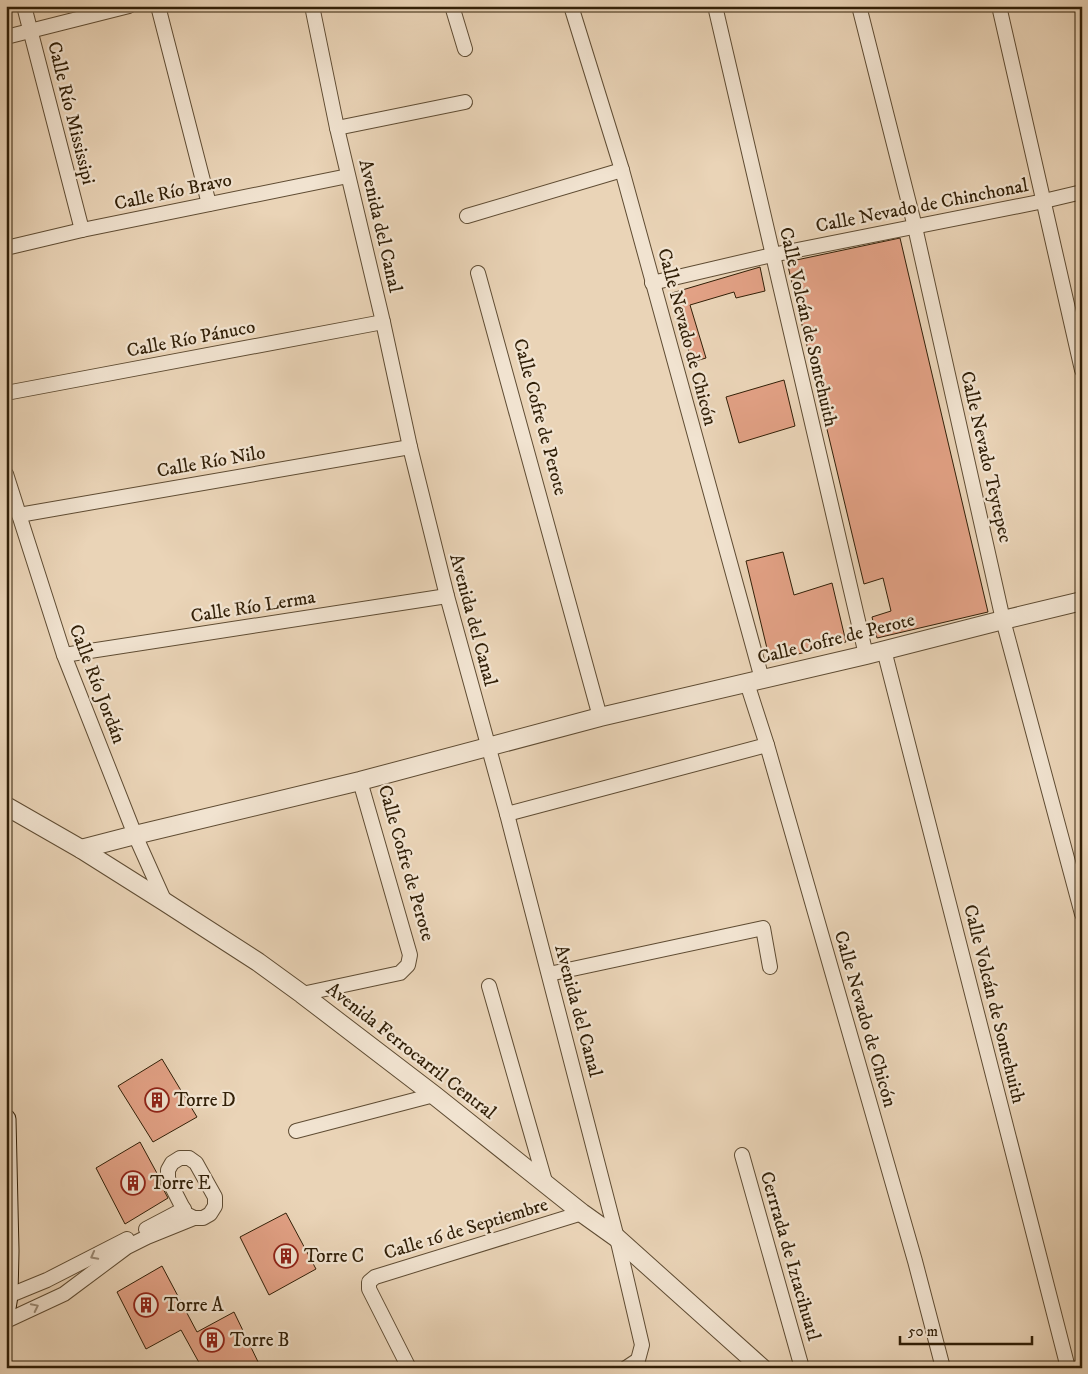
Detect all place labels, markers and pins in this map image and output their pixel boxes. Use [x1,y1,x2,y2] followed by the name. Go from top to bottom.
[144,1087,170,1113] building icon: Torre D
[174,1089,236,1112] place label: Torre D
[120,1170,146,1196] building icon: Torre E
[150,1172,211,1195] place label: Torre E
[273,1243,299,1269] building icon: Torre C
[304,1245,364,1268] place label: Torre C
[133,1292,159,1318] building icon: Torre A
[164,1294,225,1317] place label: Torre A
[199,1327,225,1353] building icon: Torre B
[230,1329,290,1352] place label: Torre B

